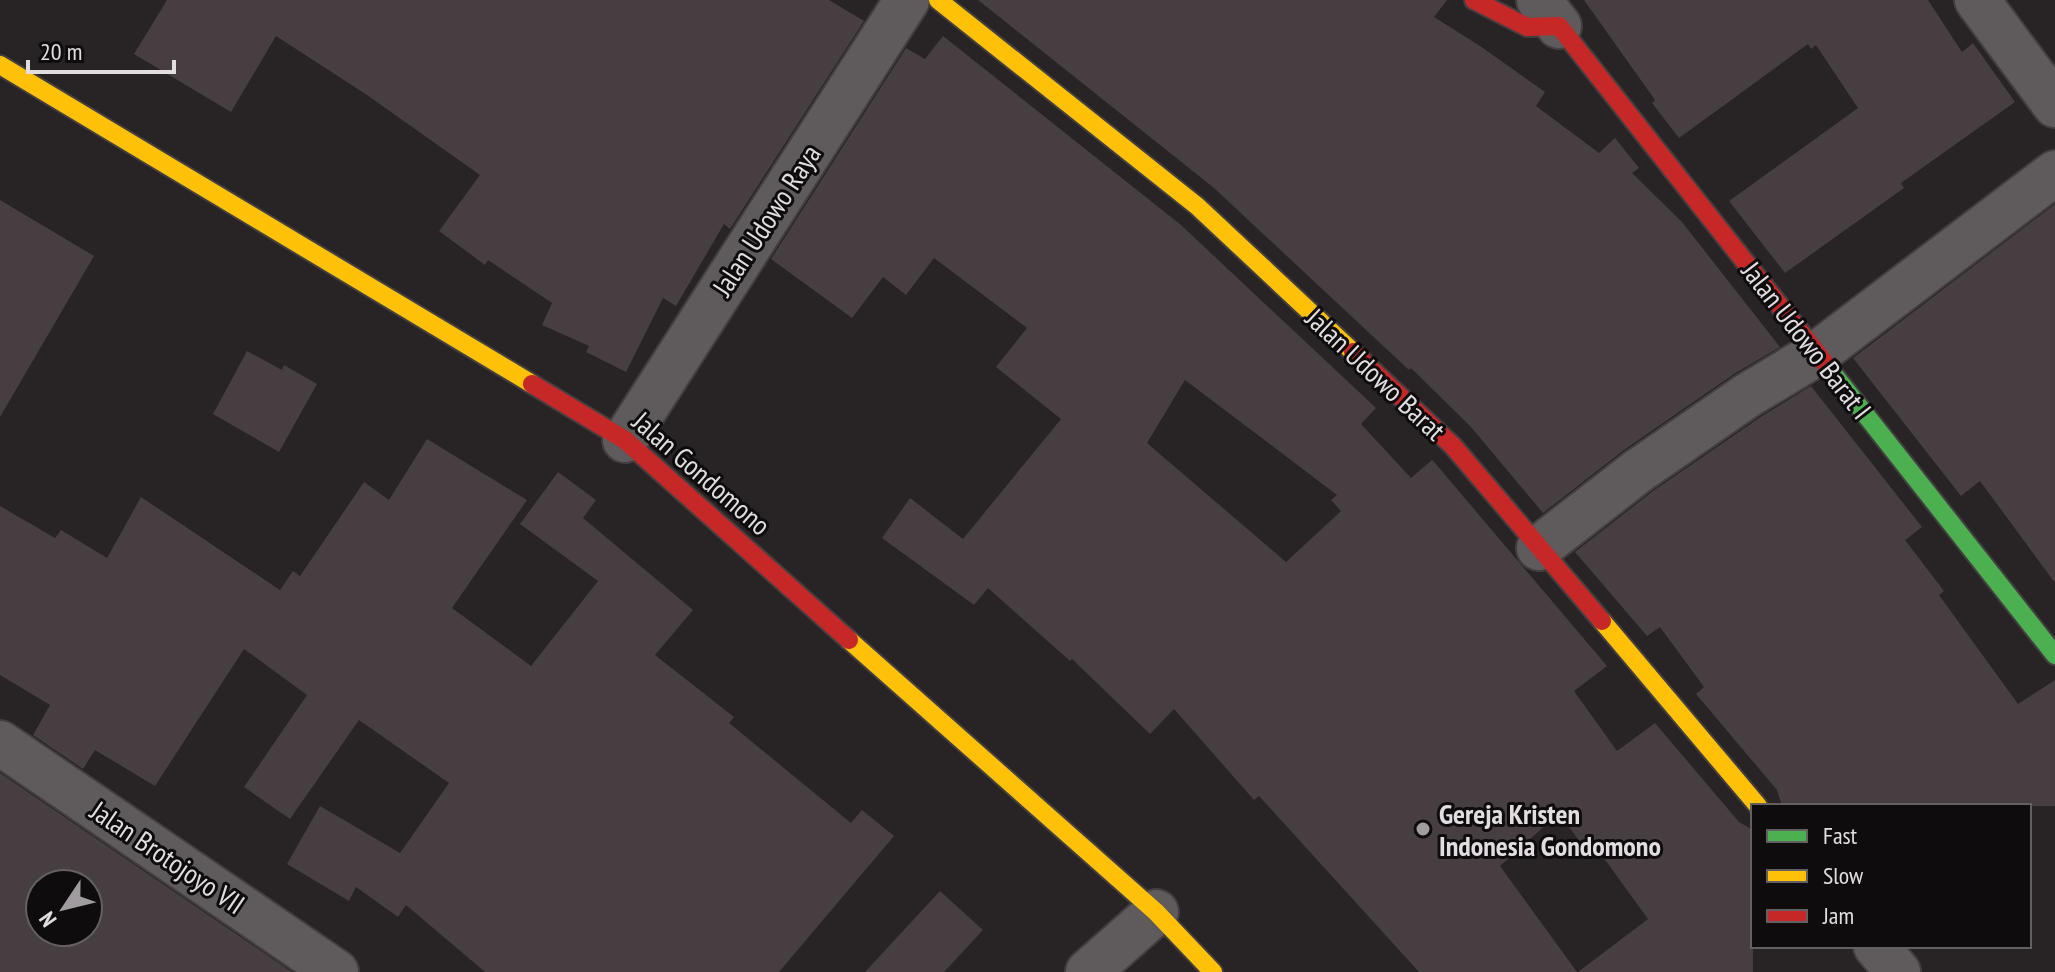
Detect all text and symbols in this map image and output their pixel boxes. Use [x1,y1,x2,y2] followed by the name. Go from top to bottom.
[28,24,174,74] scale bar
[40,36,82,67] text: 20 m
[703,137,829,304] street label: Jalan Udowo Raya
[1733,253,1880,426] street label: Jalan Udowo Barat I
[1298,299,1454,448] street label: Jalan Udowo Barat
[625,402,779,543] street label: Jalan Gondomono
[83,791,252,922] street label: Jalan Brotojoyo VII
[1439,795,1661,864] place label: Gereja Kristen Indonesia Gondomono
[1751,804,2031,948] legend
[1414,820,1432,838] marker: Gereja Kristen Indonesia Gondomono
[1823,820,1858,851] text: Fast
[1823,860,1864,891] text: Slow
[24,868,104,948] north arrow
[1822,900,1854,931] text: Jam
[33,907,62,932] text: N

